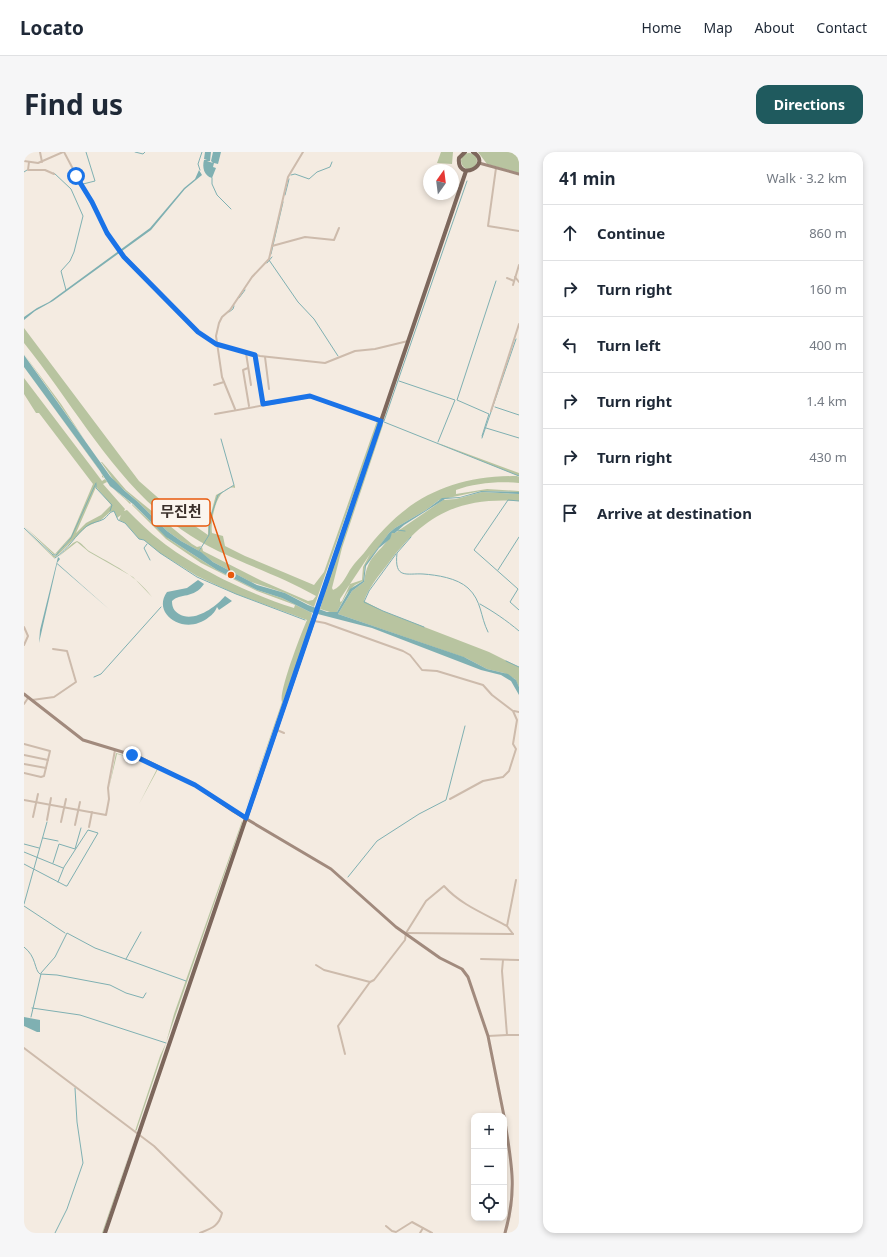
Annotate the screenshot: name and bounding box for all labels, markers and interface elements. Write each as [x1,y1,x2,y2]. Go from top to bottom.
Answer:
text: Locato [20,15,84,41]
text: Home [642,18,681,37]
text: Map [703,18,733,37]
text: About [755,18,794,37]
text: Contact [816,18,867,37]
text: Find us [24,85,123,123]
button: Directions [756,85,863,124]
north arrow [423,164,459,200]
route start [67,167,85,185]
text: 41 min [559,167,616,190]
text: Walk · 3.2 km [767,169,847,187]
icon: ahead [559,222,581,244]
text: Continue [597,223,665,243]
text: 860 m [809,224,847,242]
icon: right [559,278,581,300]
text: Turn right [597,279,672,299]
text: 160 m [809,280,847,298]
icon: left [559,334,581,356]
text: Turn left [597,335,661,355]
text: 400 m [809,336,847,354]
icon: right [559,390,581,412]
text: Turn right [597,391,672,411]
text: 1.4 km [806,392,847,410]
icon: right [559,446,581,468]
text: Turn right [597,447,672,467]
text: 430 m [809,448,847,466]
callout: 무진천 [152,499,210,526]
text: 무진천 [160,501,202,521]
icon: arrive [559,502,581,524]
text: Arrive at destination [597,503,752,523]
route end [123,746,141,764]
map controls [471,1113,507,1221]
button: + [471,1113,507,1149]
button: − [471,1149,507,1185]
button: locate [471,1185,507,1221]

